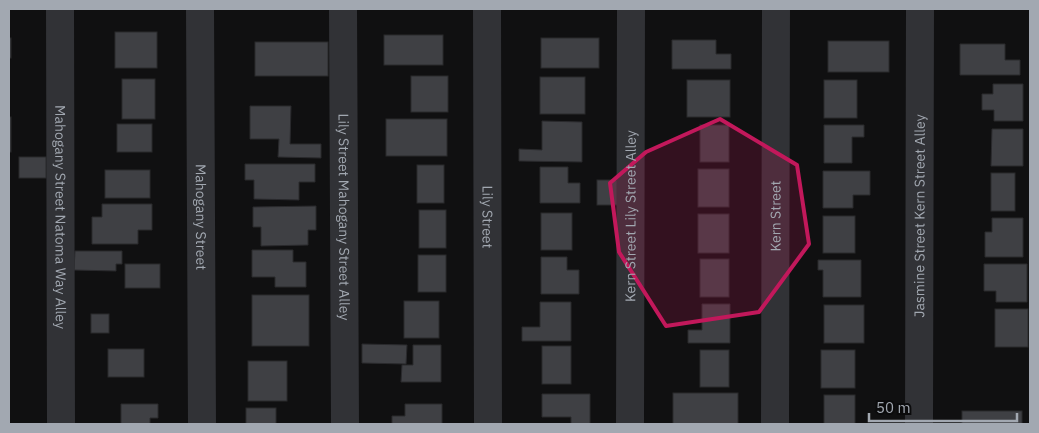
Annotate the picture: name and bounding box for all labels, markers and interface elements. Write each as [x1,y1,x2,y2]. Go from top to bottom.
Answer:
street label: Mahogany Street Natoma Way Alley [51,105,70,329]
street label: Lily Street Mahogany Street Alley [335,114,354,320]
street label: Jasmine Street Kern Street Alley [910,114,929,318]
street label: Kern Street Lily Street Alley [621,130,640,302]
street label: Mahogany Street [192,164,210,270]
street label: Kern Street [766,180,785,252]
street label: Lily Street [478,186,497,249]
scale bar [869,390,1016,422]
text: 50 m [876,398,911,417]

